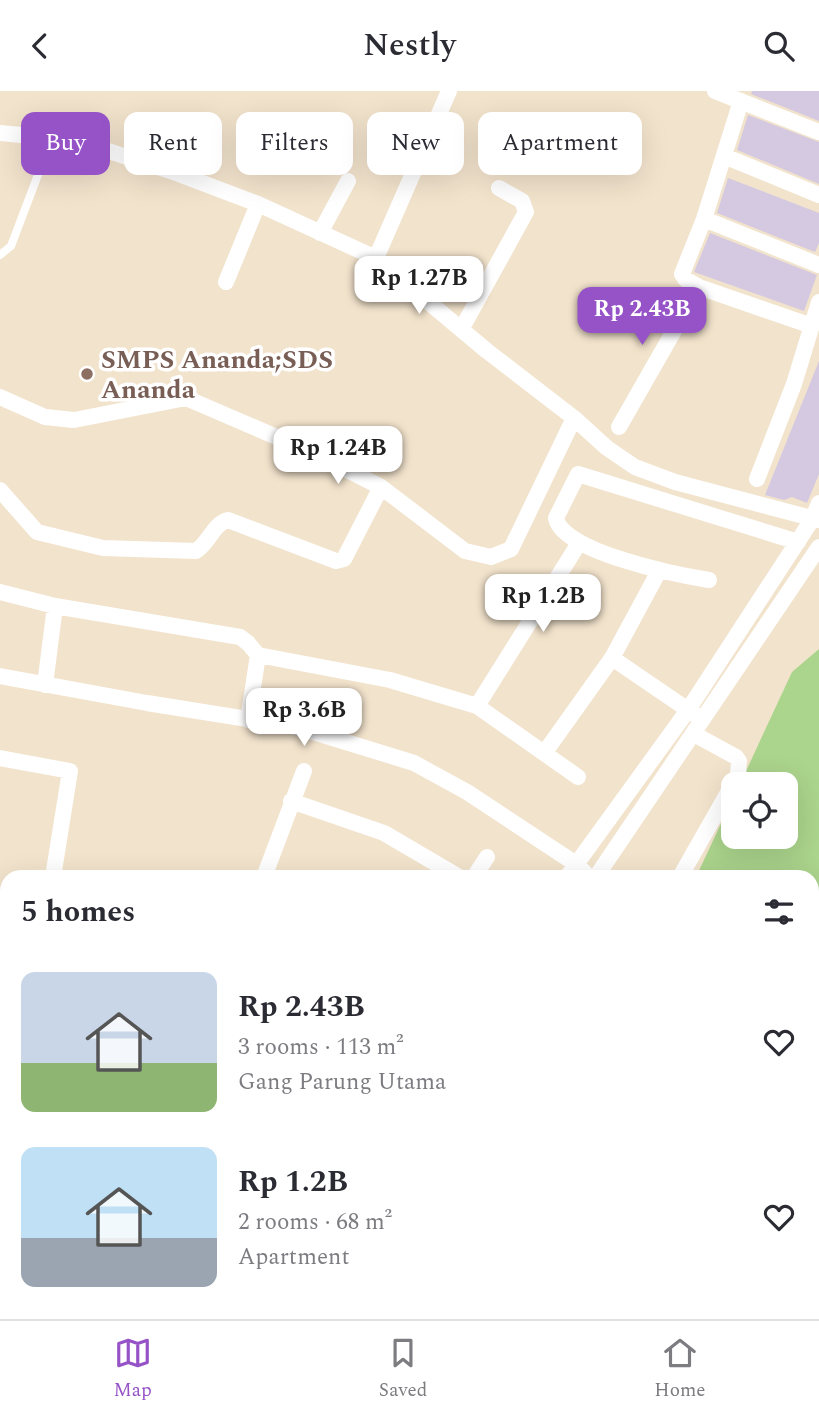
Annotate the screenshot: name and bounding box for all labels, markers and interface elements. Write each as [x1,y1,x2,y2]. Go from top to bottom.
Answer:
text: Nestly [363,21,456,70]
icon: back [21,27,59,65]
icon: search [760,27,798,65]
chip: Buy [21,112,110,175]
chip: Rent [124,112,222,175]
chip: Filters [236,112,353,175]
chip: New [367,112,464,175]
chip: Apartment [478,112,642,175]
pin: Rp 1.27B [347,257,491,316]
text: Rp 1.27B [370,261,468,296]
pin: Rp 2.43B [570,287,714,347]
text: Rp 2.43B [593,292,691,327]
place label: SMPS Ananda;SDS Ananda [101,340,333,410]
marker: SMPS Ananda;SDS Ananda [79,366,95,382]
pin: Rp 1.24B [266,427,410,486]
text: Rp 1.24B [289,431,387,466]
pin: Rp 1.2B [478,575,608,634]
text: Rp 1.2B [501,579,585,614]
pin: Rp 3.6B [239,689,369,748]
text: Rp 3.6B [262,693,346,728]
map controls [721,772,798,849]
button: locate [721,772,798,849]
text: 5 homes [21,889,135,935]
icon: filters [760,893,798,931]
text: Rp 2.43B [238,984,365,1030]
icon: home [77,1000,161,1084]
icon: heart [760,1023,798,1061]
text: 3 rooms · 113 m² [238,1030,404,1065]
text: Gang Parung Utama [238,1065,446,1100]
text: Rp 1.2B [238,1159,348,1205]
icon: home [77,1175,161,1259]
icon: heart [760,1198,798,1236]
text: 2 rooms · 68 m² [238,1205,392,1240]
text: Apartment [238,1240,350,1275]
tab: Map [113,1334,152,1405]
tab: Saved [379,1334,427,1405]
tab: Home [654,1334,706,1405]

